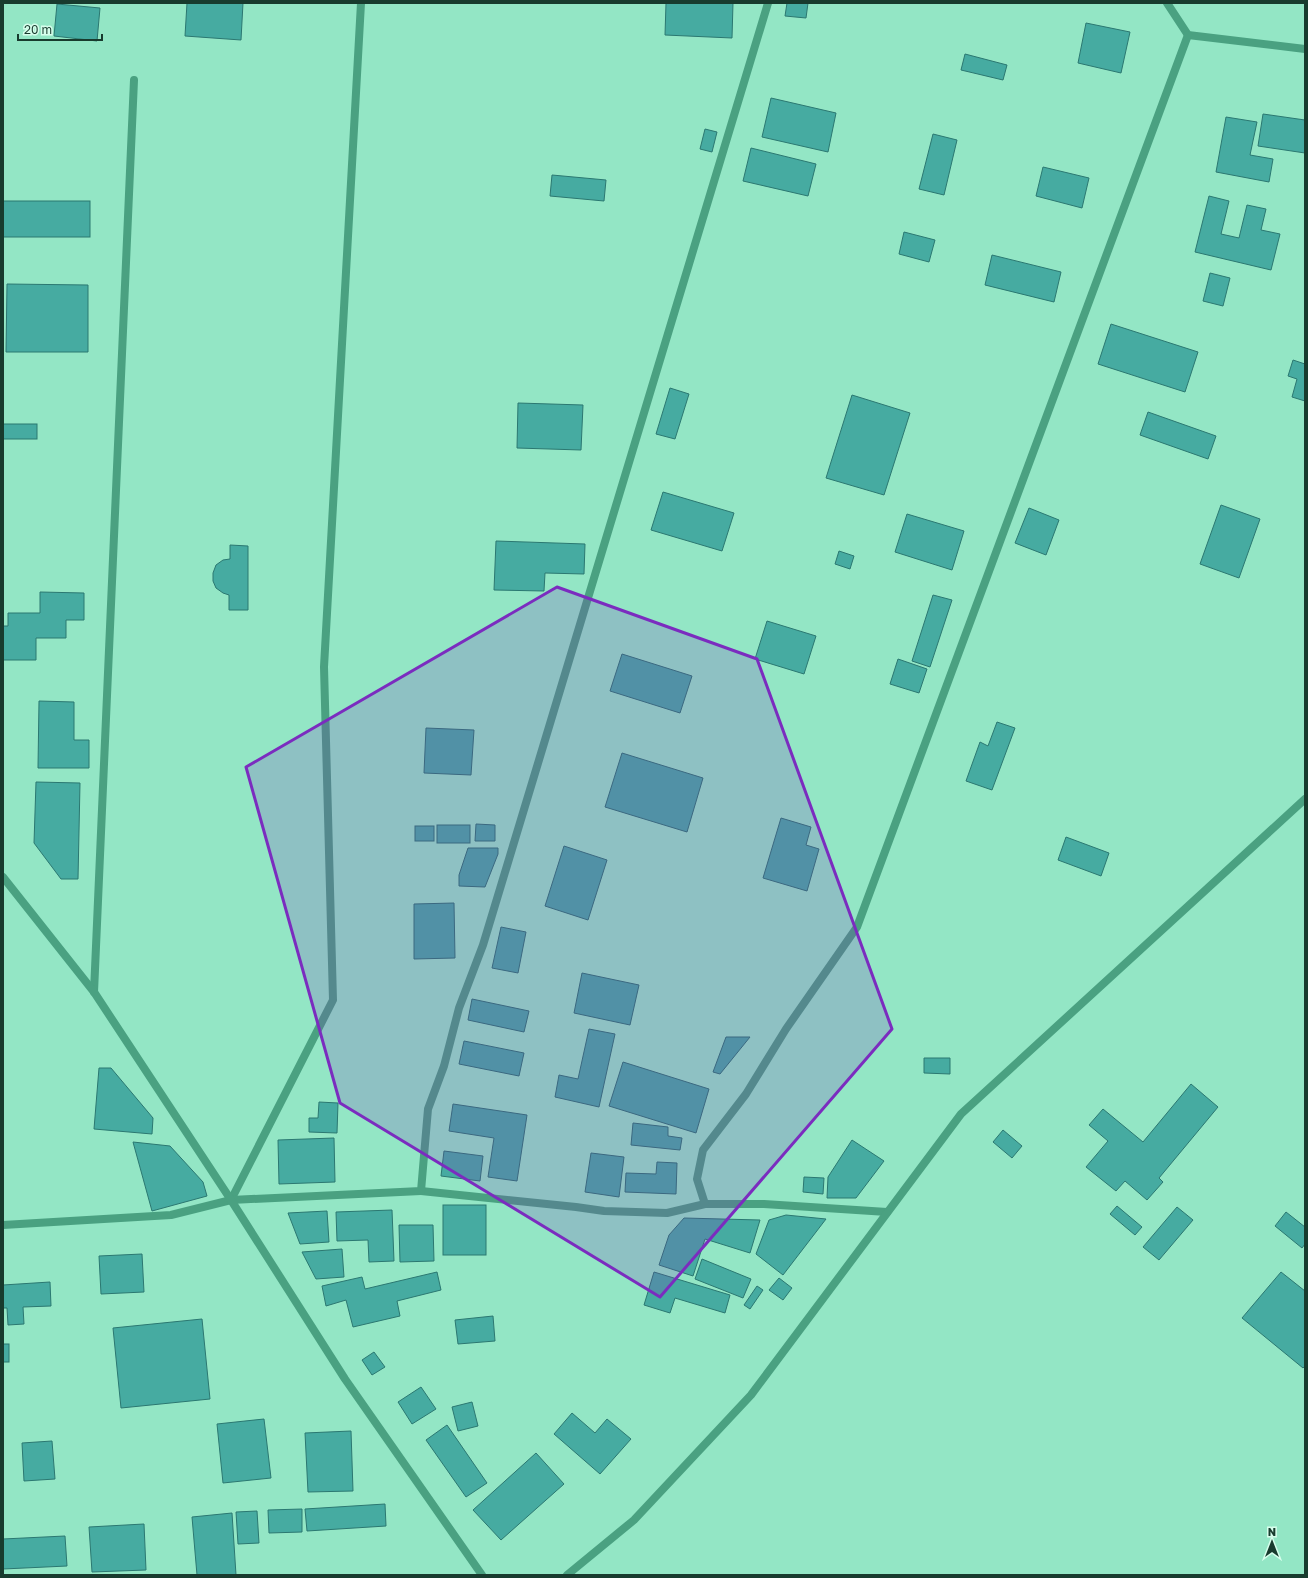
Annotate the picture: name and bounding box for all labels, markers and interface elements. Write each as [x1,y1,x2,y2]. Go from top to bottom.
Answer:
scale bar [18,16,102,42]
text: 20 m [24,22,52,37]
north arrow [1252,1522,1292,1562]
text: N [1268,1525,1276,1538]

